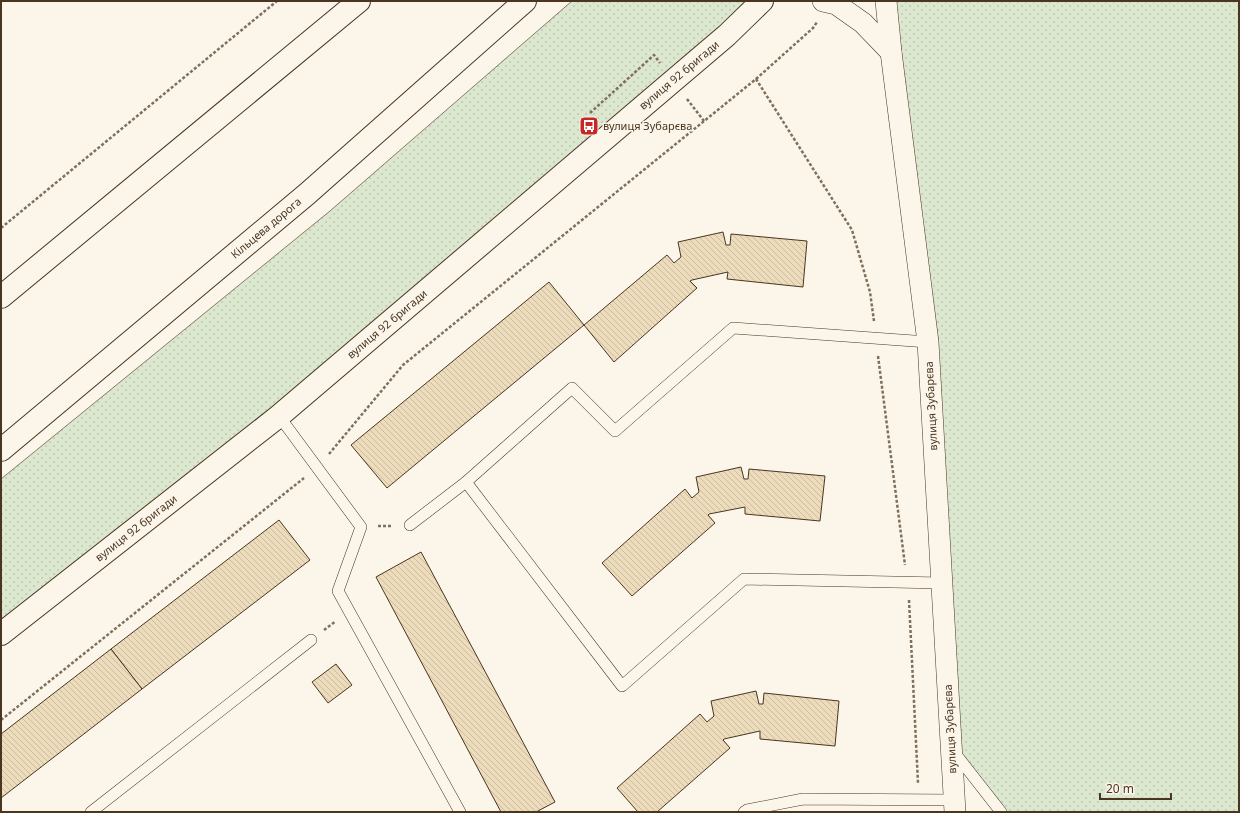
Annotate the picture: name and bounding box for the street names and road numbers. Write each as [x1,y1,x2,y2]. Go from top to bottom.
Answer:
street label: вулиця 92 бригади [635,37,722,113]
street label: Кільцева дорога [227,194,304,261]
street label: вулиця 92 бригади [343,286,430,362]
street label: вулиця Зубарєва [921,361,940,451]
street label: вулиця 92 бригади [92,491,180,564]
street label: вулиця Зубарєва [940,684,959,774]

